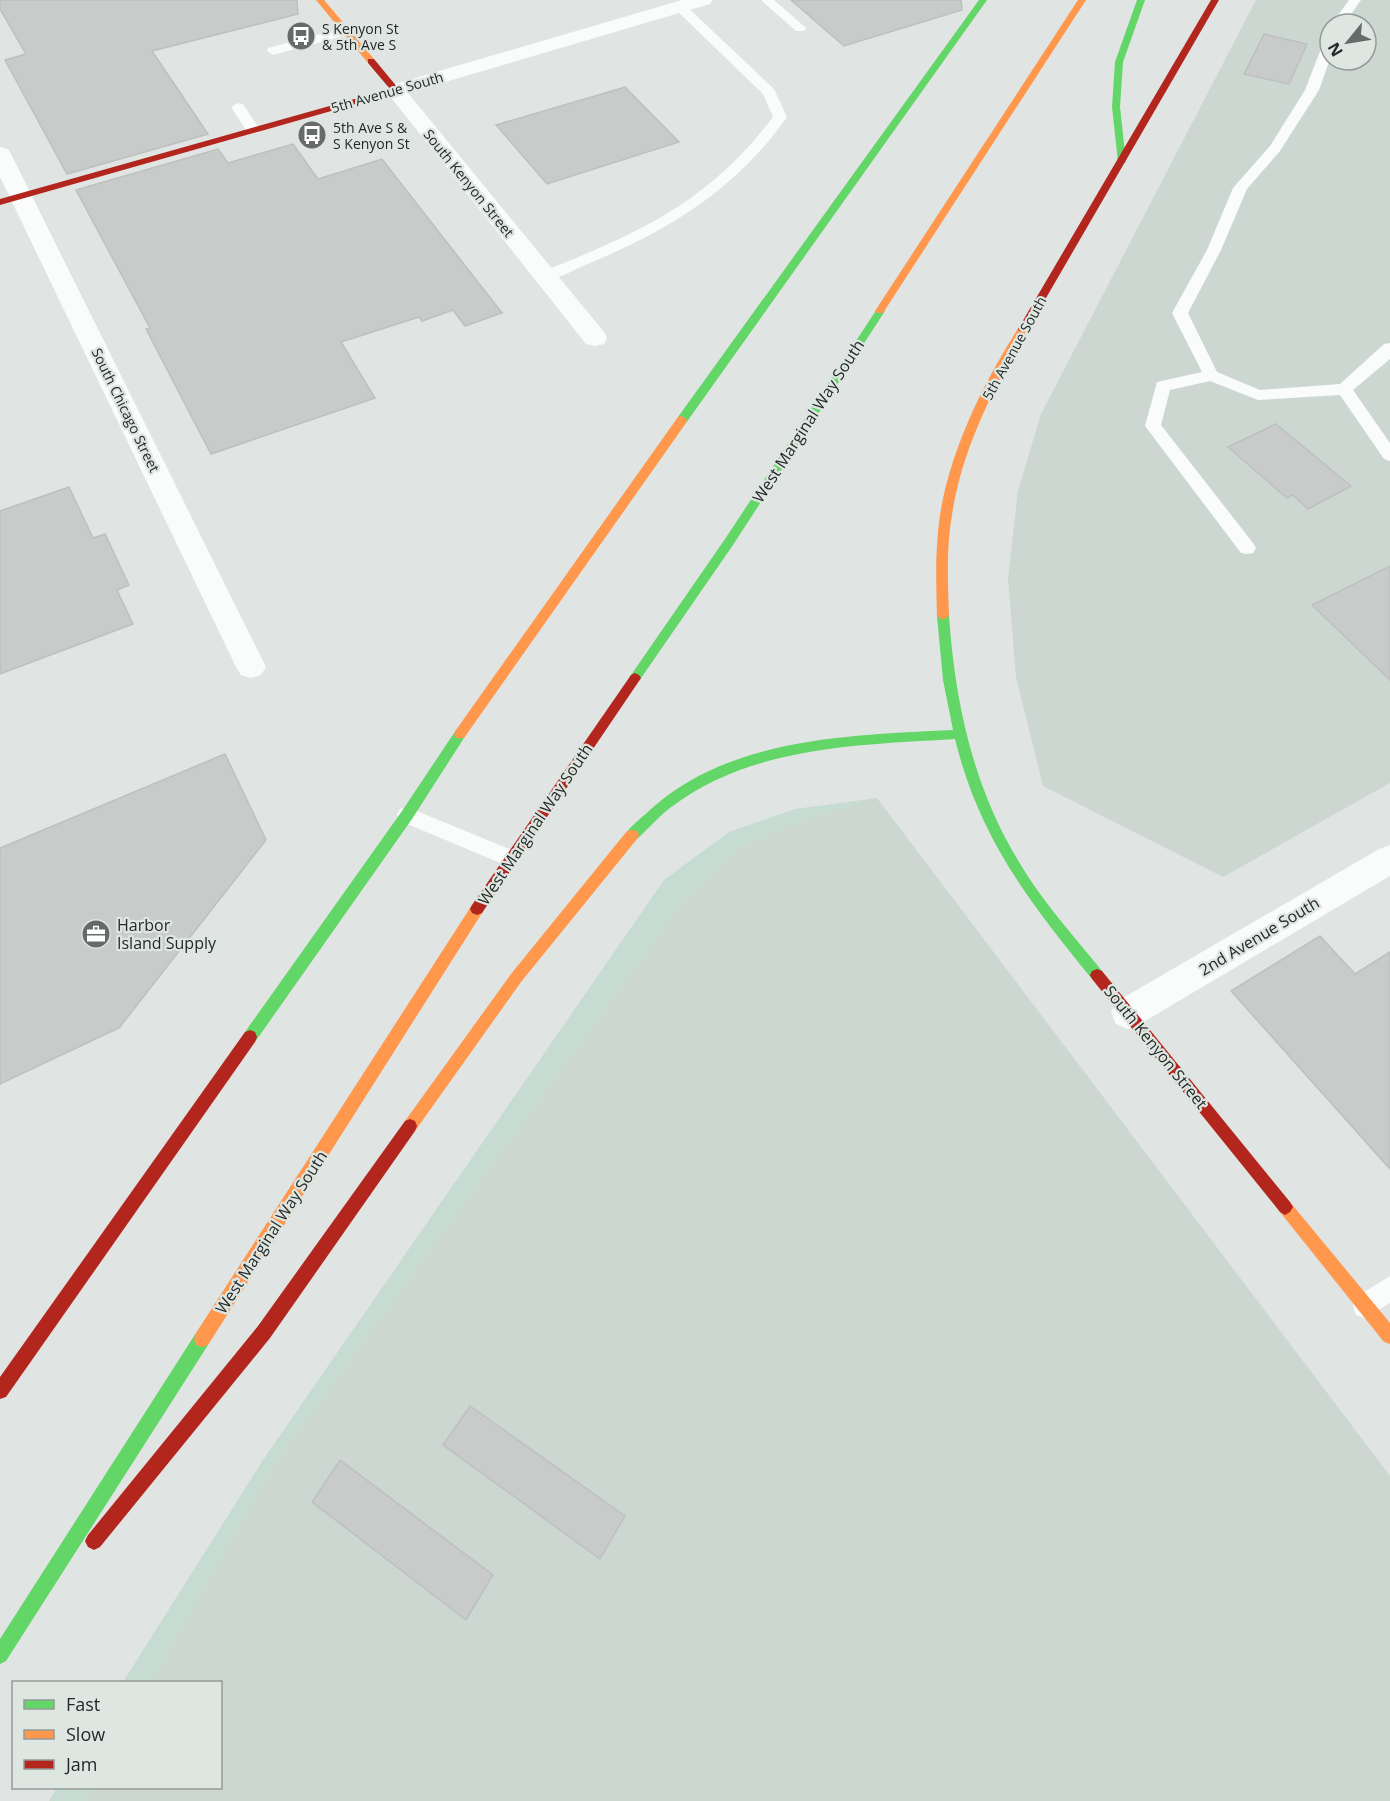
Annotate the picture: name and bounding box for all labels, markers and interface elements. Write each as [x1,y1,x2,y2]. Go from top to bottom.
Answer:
north arrow [1318,12,1378,72]
place label: S Kenyon St & 5th Ave S [322,19,399,54]
bus stop icon: S Kenyon St & 5th Ave S [285,20,317,52]
text: N [1322,38,1348,61]
street label: 5th Avenue South [329,67,445,117]
place label: 5th Ave S & S Kenyon St [333,118,410,153]
bus stop icon: 5th Ave S & S Kenyon St [296,119,328,151]
street label: South Kenyon Street [420,125,518,241]
street label: 5th Avenue South [978,293,1050,403]
street label: West Marginal Way South [747,335,869,507]
street label: South Chicago Street [88,345,164,475]
street label: West Marginal Way South [473,739,597,909]
street label: 2nd Avenue South [1195,891,1323,981]
place label: Harbor Island Supply [117,914,217,954]
office icon: Harbor Island Supply [80,918,112,950]
street label: South Kenyon Street [1099,981,1213,1114]
street label: West Marginal Way South [210,1146,332,1318]
legend [12,1681,222,1789]
text: Fast [66,1692,100,1716]
text: Slow [66,1722,105,1746]
text: Jam [64,1752,98,1776]

